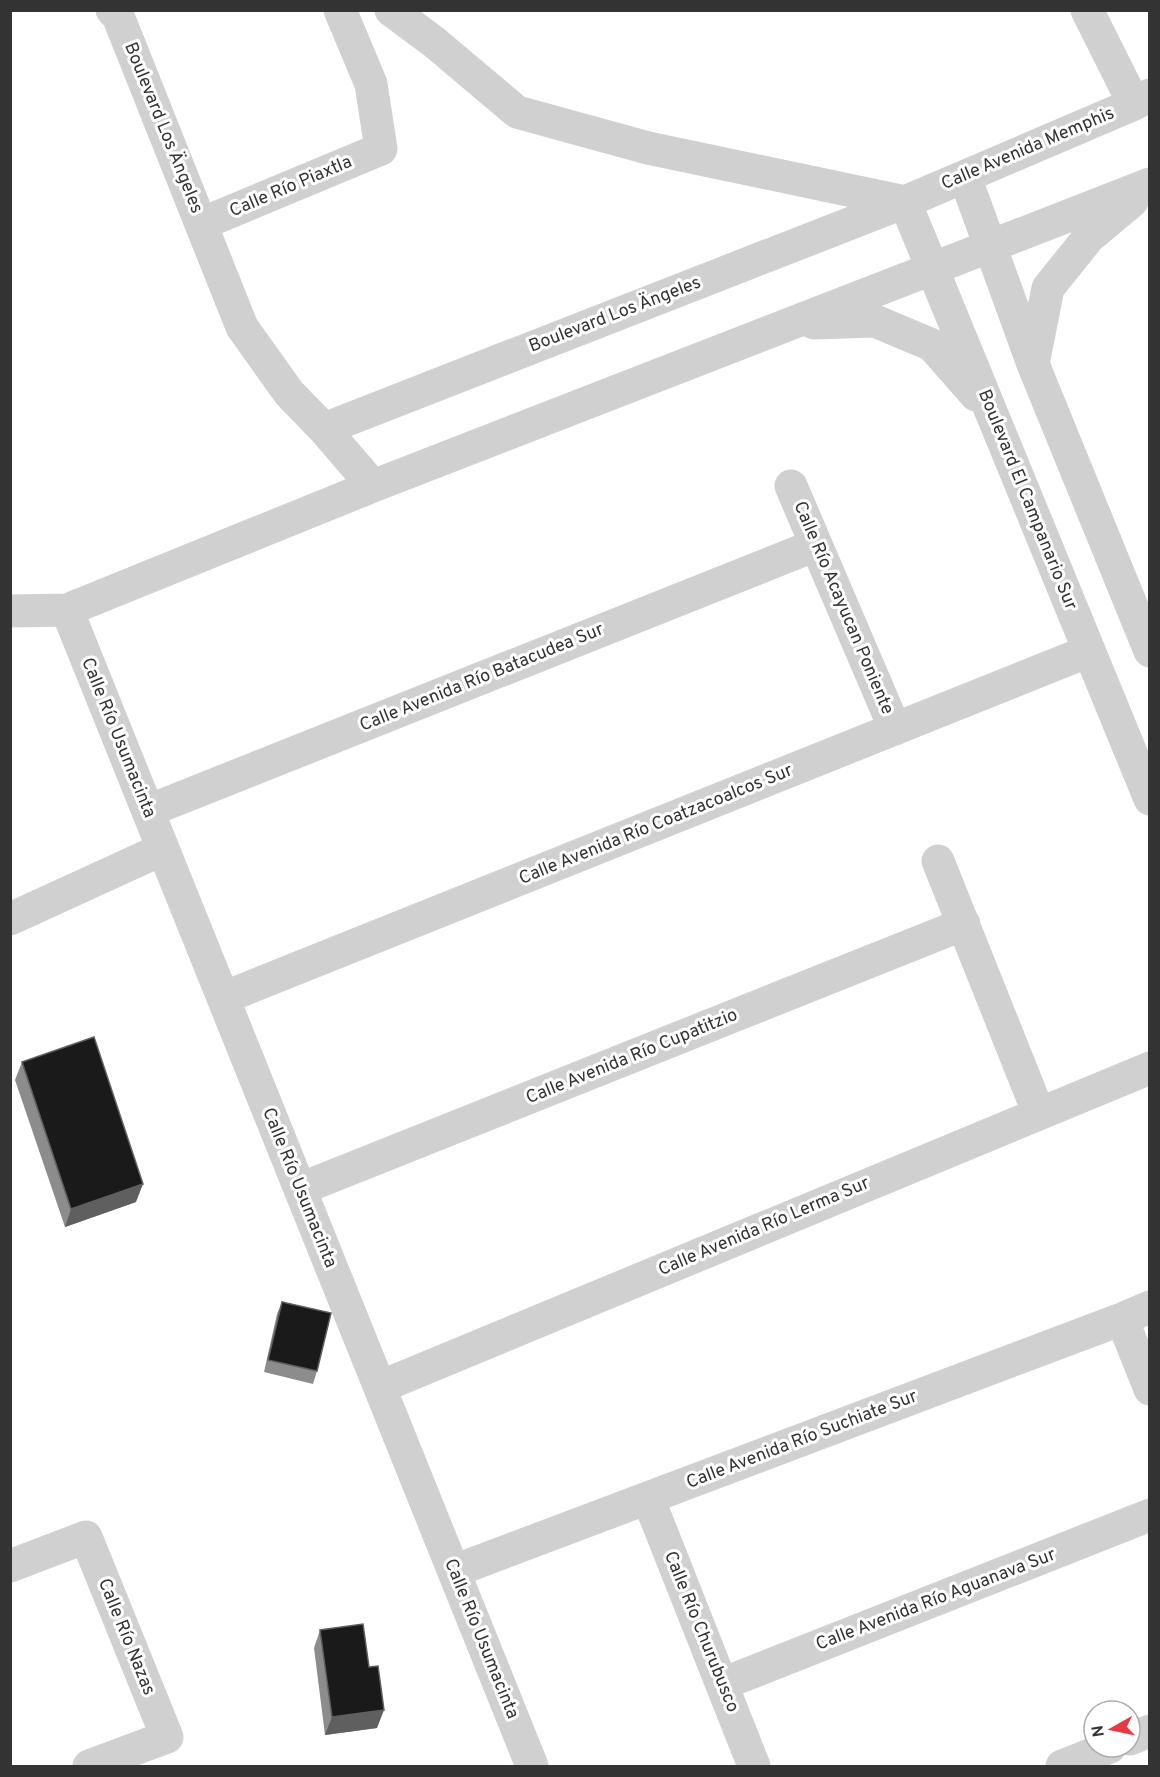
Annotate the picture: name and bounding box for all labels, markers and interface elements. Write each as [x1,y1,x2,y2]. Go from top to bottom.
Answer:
street label: Boulevard Los Ängeles [118,38,210,217]
street label: Calle Avenida Memphis [938,102,1118,196]
street label: Calle Río Piaxtla [226,151,356,223]
street label: Boulevard Los Ängeles [525,270,704,358]
street label: Boulevard El Campanario Sur [972,386,1082,614]
street label: Calle Río Acayucan Poniente [788,498,898,718]
street label: Calle Avenida Río Batacudea Sur [357,618,607,738]
street label: Calle Río Usumacinta [75,655,161,821]
street label: Calle Avenida Río Coatzacoalcos Sur [516,759,796,891]
street label: Calle Avenida Río Cupatitzio [523,1004,741,1110]
street label: Calle Río Usumacinta [256,1105,342,1271]
street label: Calle Avenida Río Lerma Sur [655,1172,873,1282]
street label: Calle Avenida Río Suchiate Sur [683,1385,921,1495]
street label: Calle Avenida Río Aguanava Sur [813,1544,1059,1656]
street label: Calle Río Churubusco [658,1548,744,1716]
street label: Calle Río Usumacinta [438,1556,524,1722]
street label: Calle Río Nazas [92,1575,160,1699]
north arrow [1082,1699,1142,1759]
text: N [1088,1724,1110,1738]

